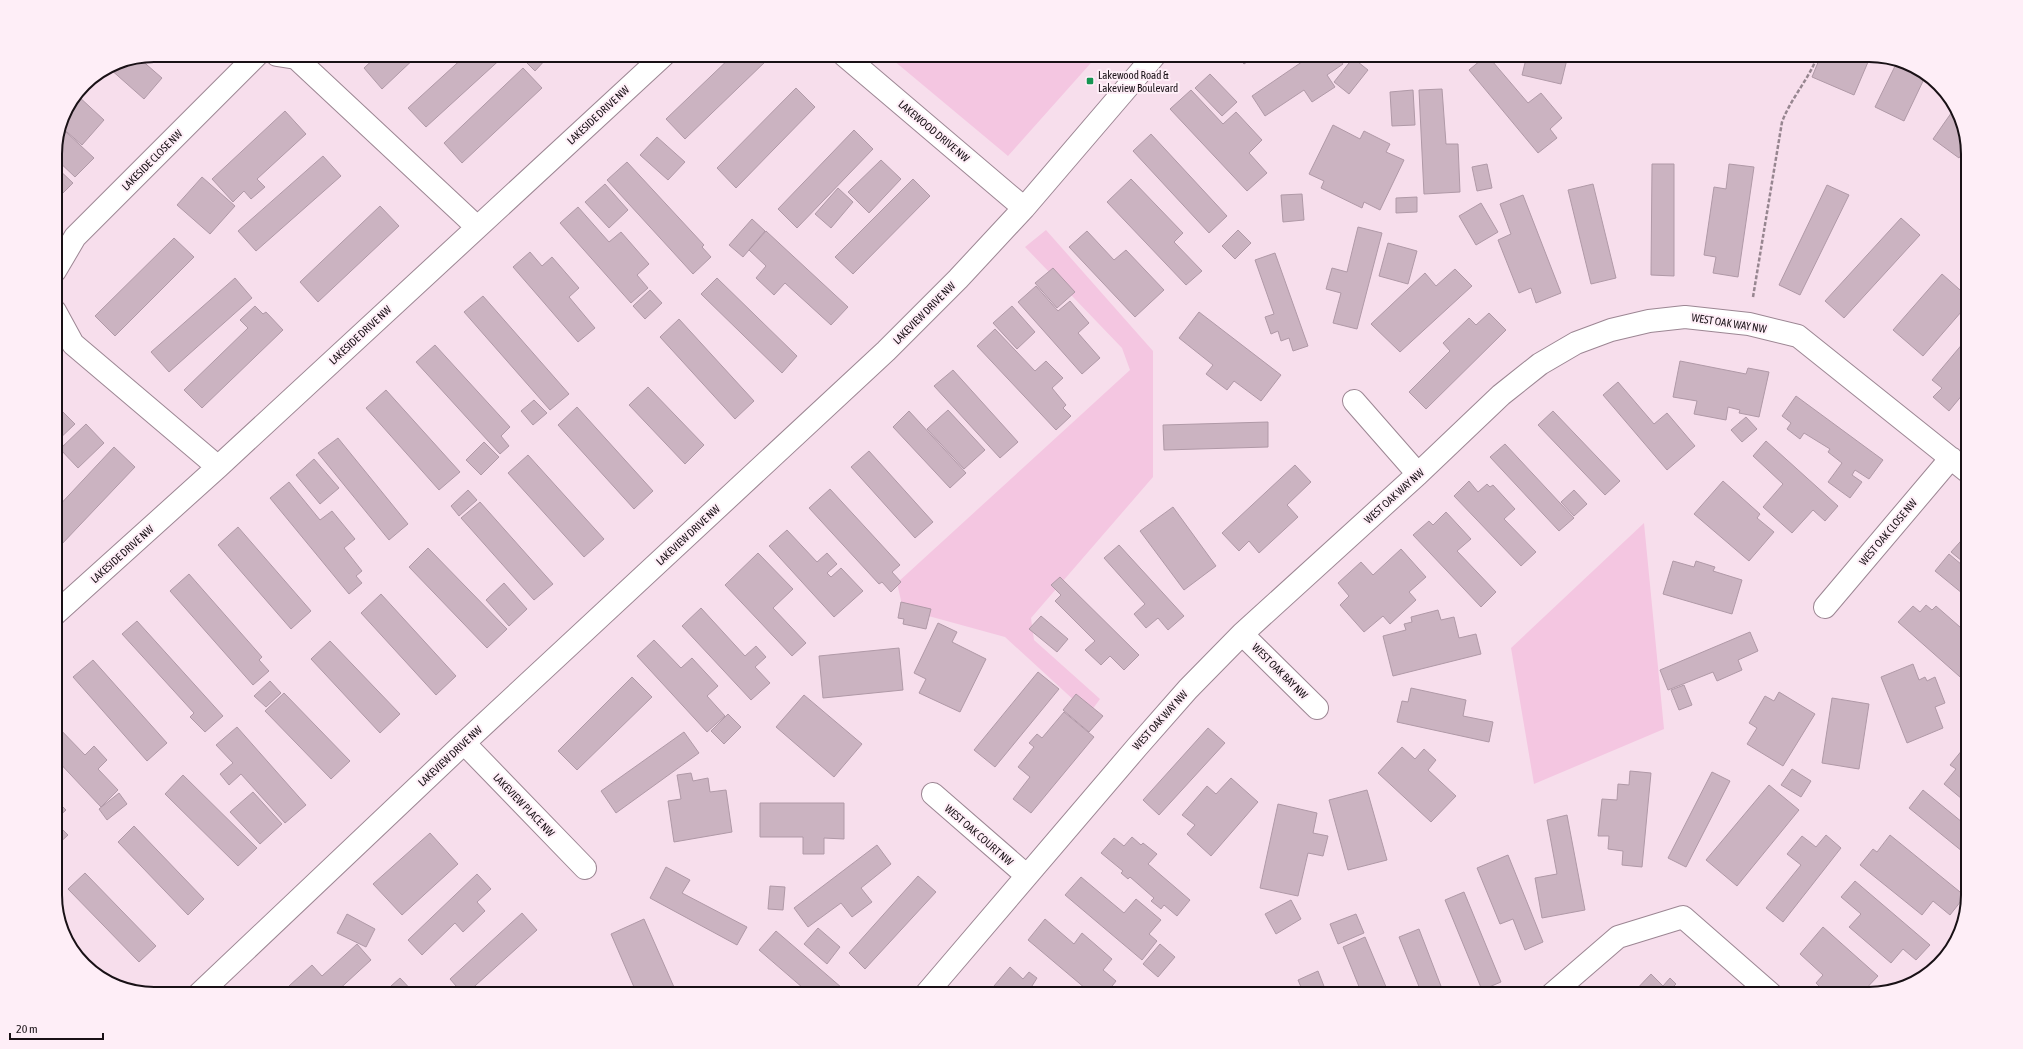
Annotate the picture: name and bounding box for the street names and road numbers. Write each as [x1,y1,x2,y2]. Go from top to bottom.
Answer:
street label: LAKESIDE DRIVE NW [565,83,631,147]
street label: LAKEWOOD DRIVE NW [896,98,972,164]
street label: LAKESIDE CLOSE NW [119,127,185,193]
street label: LAKEVIEW DRIVE NW [891,280,957,346]
street label: LAKESIDE DRIVE NW [327,303,393,367]
street label: WEST OAK WAY NW [1691,311,1767,335]
street label: WEST OAK WAY NW [1362,466,1426,526]
street label: WEST OAK CLOSE NW [1857,496,1919,568]
street label: LAKEVIEW DRIVE NW [654,502,722,568]
street label: LAKESIDE DRIVE NW [88,523,156,585]
street label: WEST OAK BAY NW [1250,641,1310,701]
street label: WEST OAK WAY NW [1130,688,1190,752]
street label: LAKEVIEW DRIVE NW [416,723,484,789]
street label: LAKEVIEW PLACE NW [491,771,557,839]
street label: WEST OAK COURT NW [943,802,1016,868]

